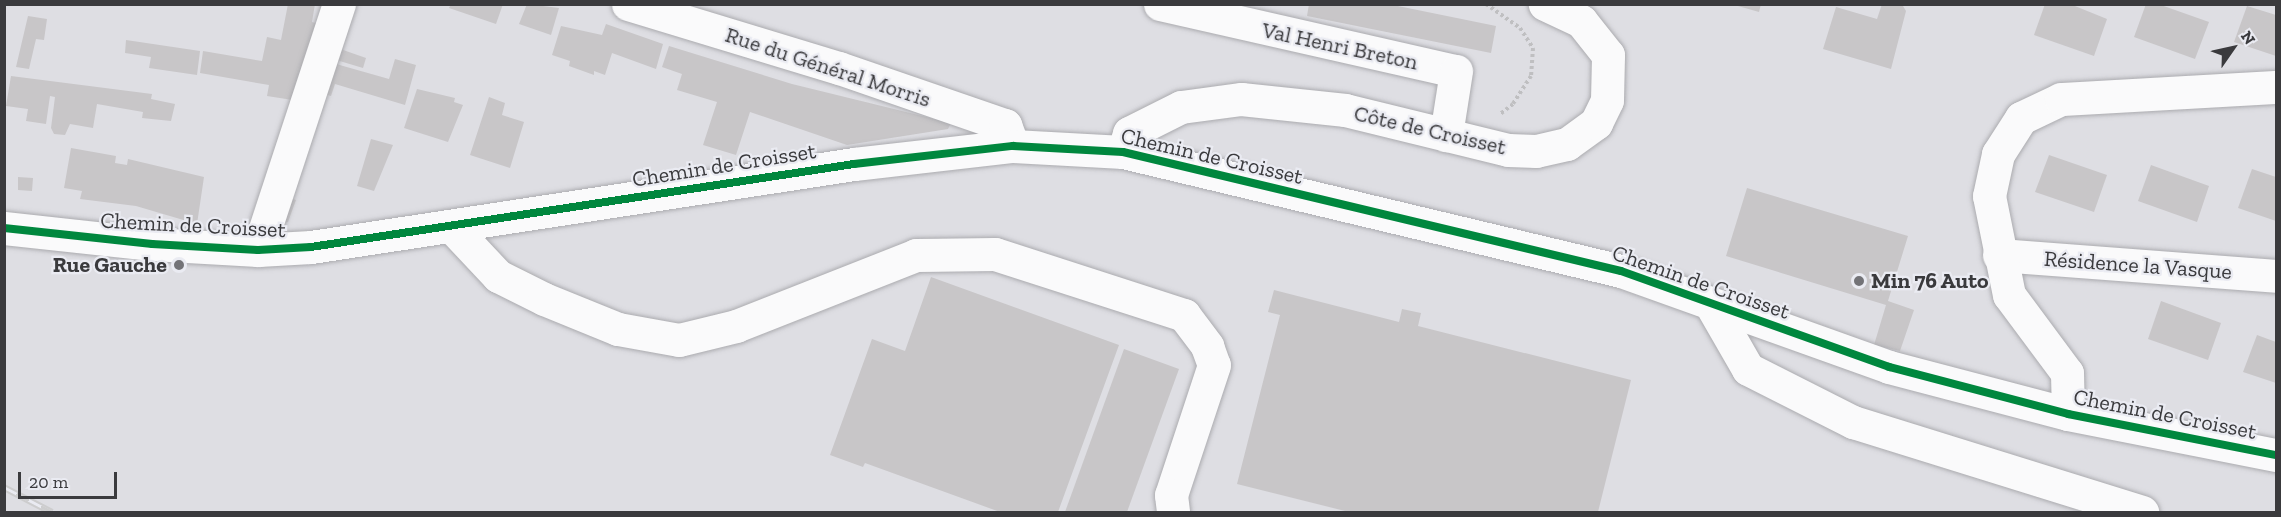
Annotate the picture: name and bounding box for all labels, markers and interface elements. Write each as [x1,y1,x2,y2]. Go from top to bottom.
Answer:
street label: Val Henri Breton [1260,17,1420,75]
north arrow [2203,18,2263,78]
street label: Rue du Général Morris [722,21,934,113]
text: N [2237,27,2260,48]
street label: Côte de Croisset [1351,100,1509,160]
street label: Chemin de Croisset [1119,122,1305,190]
street label: Chemin de Croisset [630,137,818,193]
street label: Chemin de Croisset [100,207,286,243]
street label: Chemin de Croisset [1609,239,1793,325]
street label: Résidence la Vasque [2043,245,2233,285]
place label: Rue Gauche [53,252,167,278]
marker: Rue Gauche [172,258,186,272]
place label: Min 76 Auto [1871,268,1989,294]
marker: Min 76 Auto [1852,274,1866,288]
street label: Chemin de Croisset [2071,383,2259,445]
scale bar [21,460,120,498]
text: 20 m [29,471,68,493]

